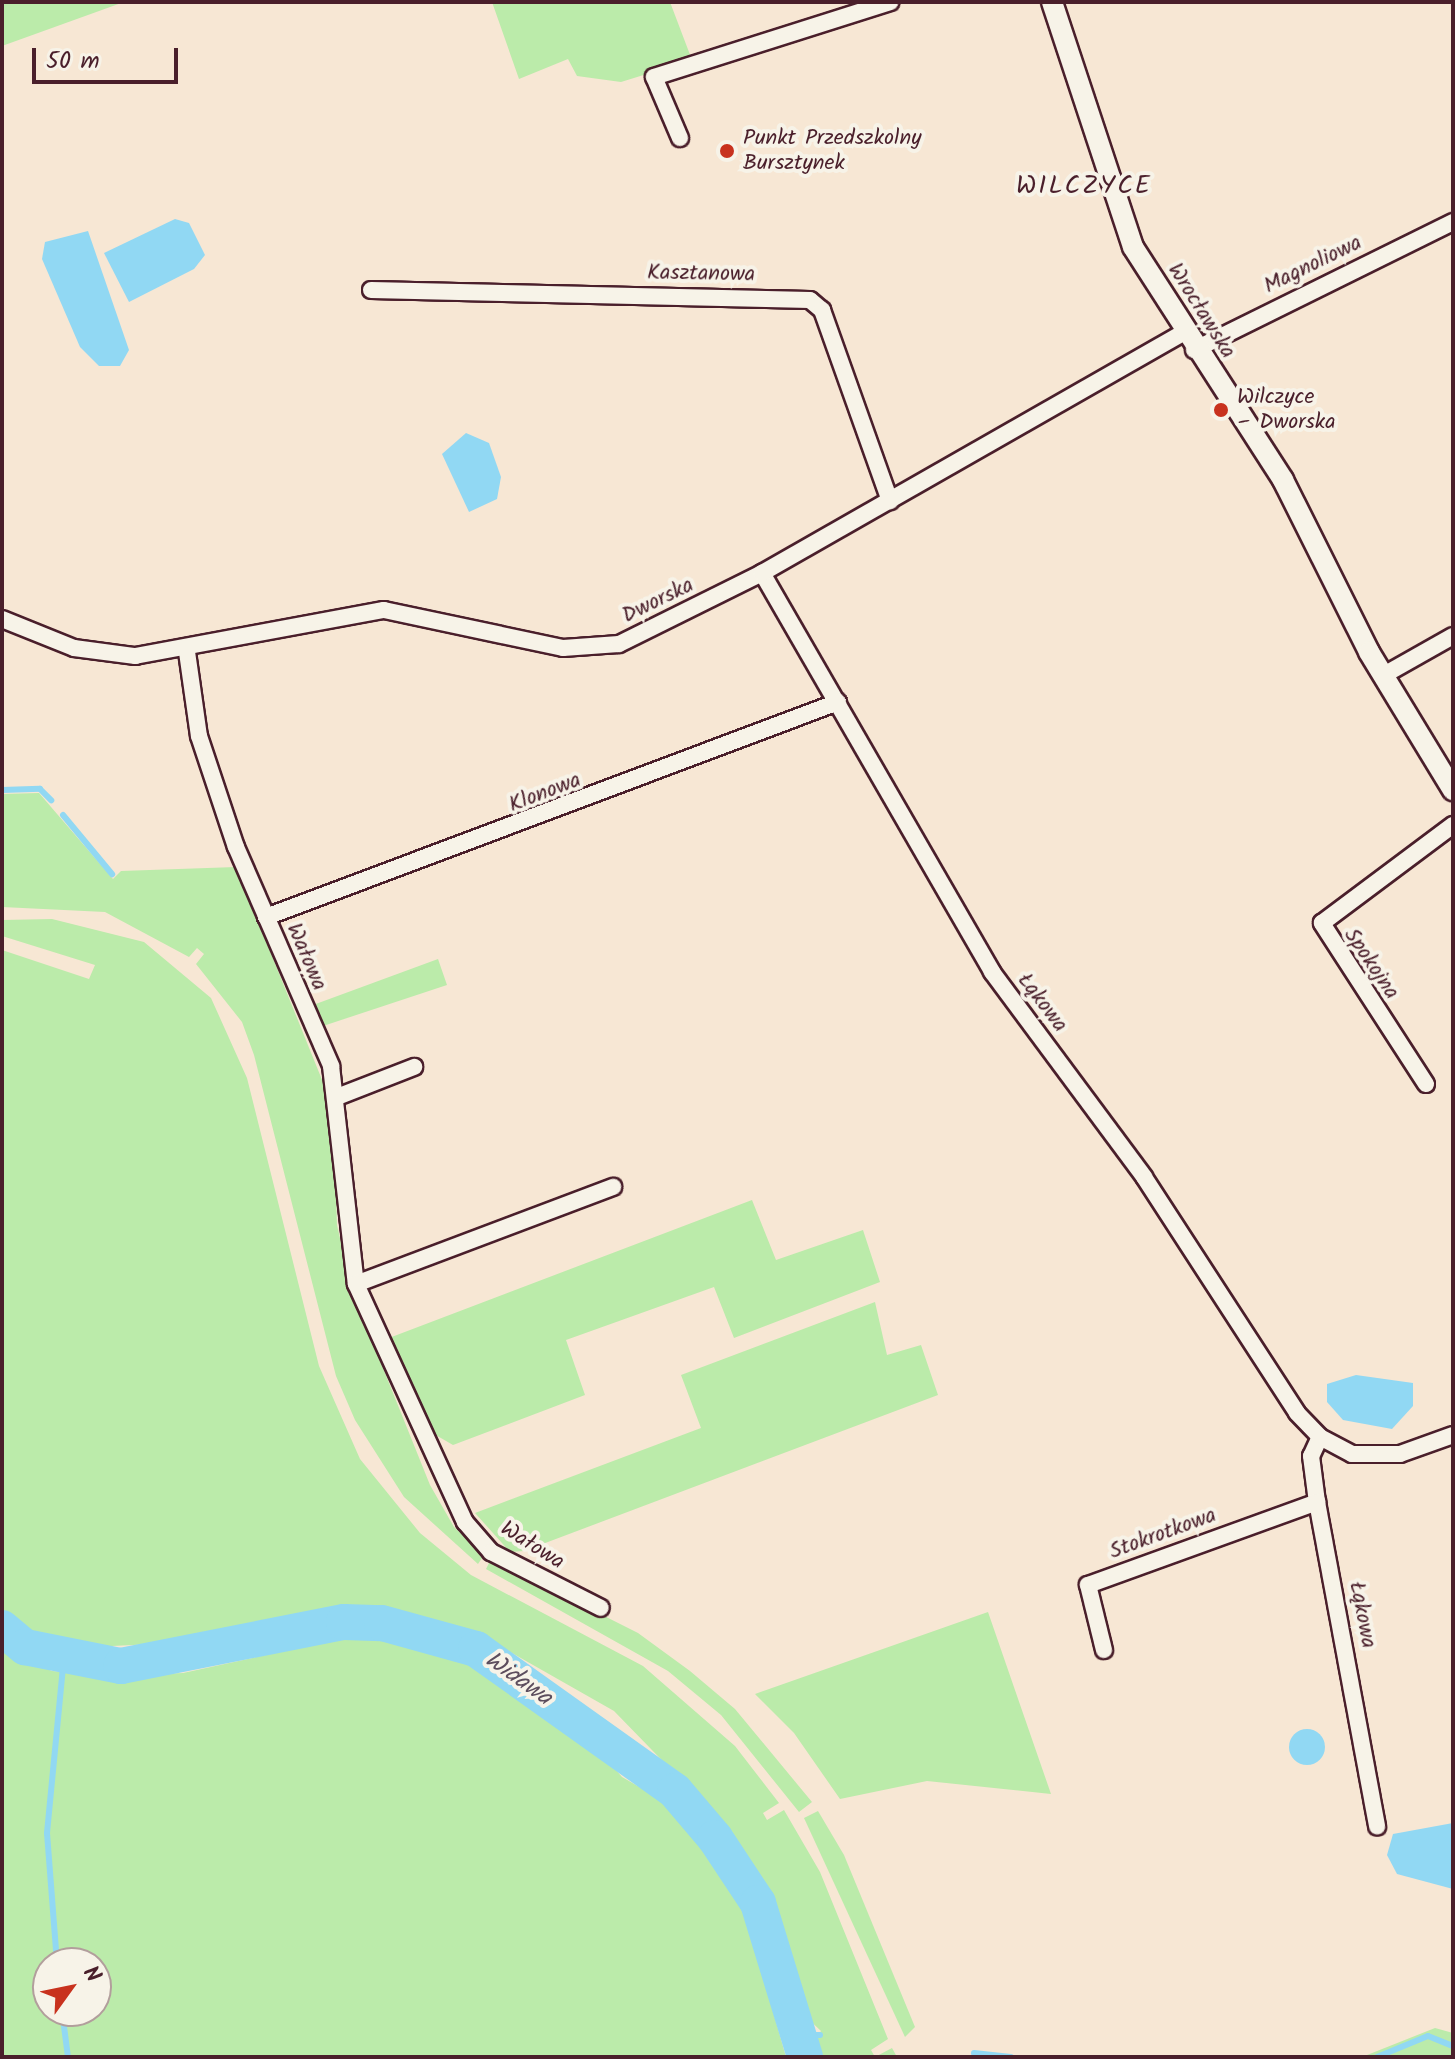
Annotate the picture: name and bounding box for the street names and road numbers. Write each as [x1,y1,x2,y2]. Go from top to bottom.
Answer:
street label: Magnoliowa [1260,230,1366,300]
street label: Wrocławska [1161,258,1241,364]
street label: Kasztanowa [647,260,755,288]
street label: Dworska [618,572,698,630]
street label: Klonowa [505,767,585,819]
street label: Wałowa [280,919,332,995]
street label: Spokojna [1338,923,1404,1005]
street label: Łąkowa [1011,968,1073,1038]
street label: Stokrotkowa [1106,1503,1220,1565]
street label: Wałowa [495,1516,569,1576]
street label: Łąkowa [1343,1580,1381,1650]

